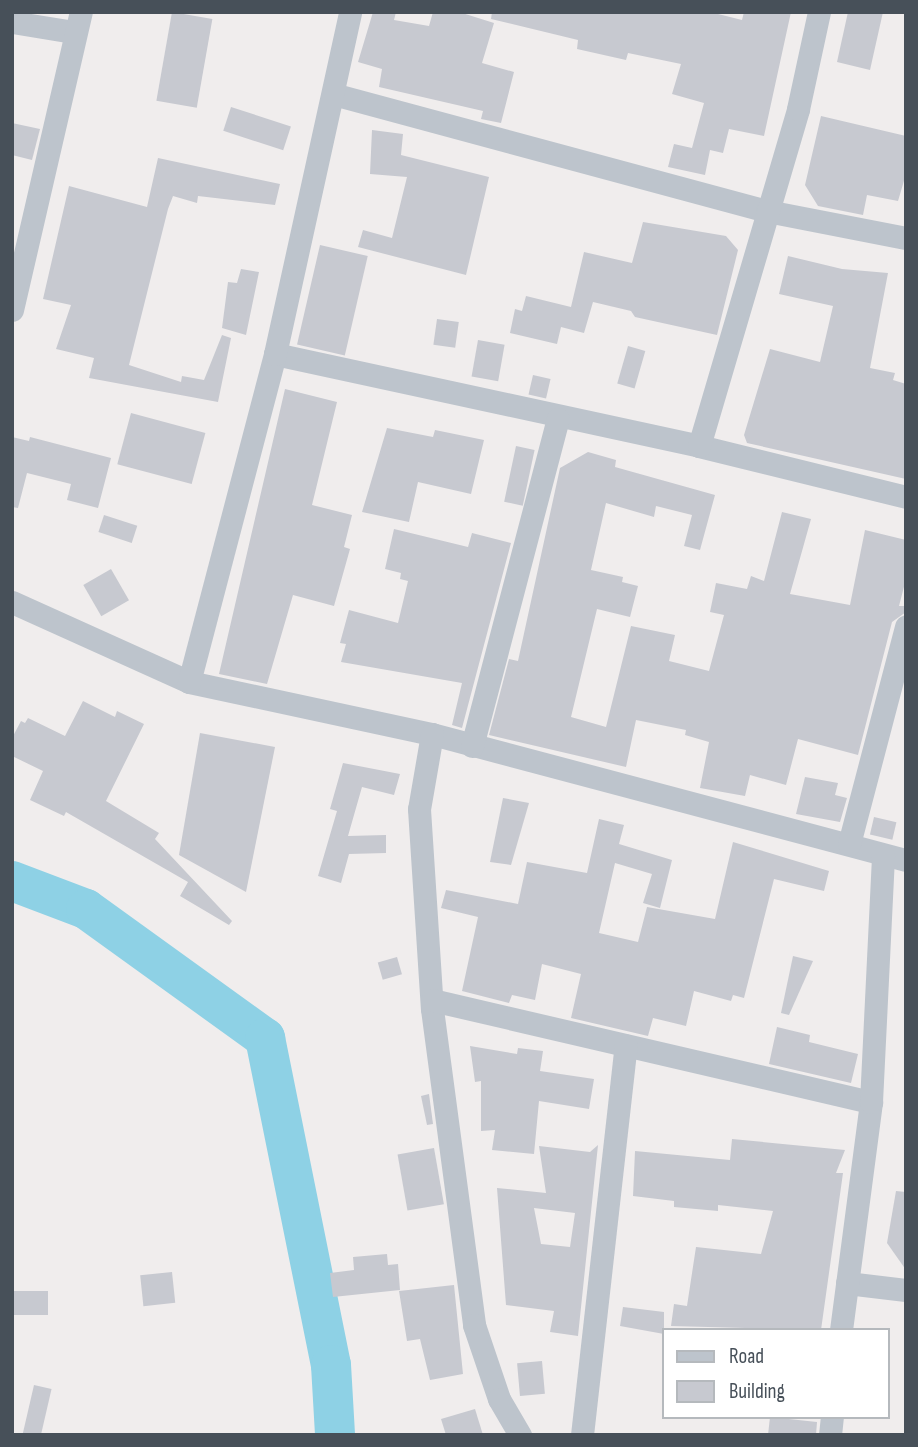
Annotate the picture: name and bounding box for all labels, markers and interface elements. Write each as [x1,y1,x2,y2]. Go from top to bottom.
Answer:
legend [662,1328,890,1419]
text: Road [729,1344,764,1369]
text: Building [729,1379,785,1404]

